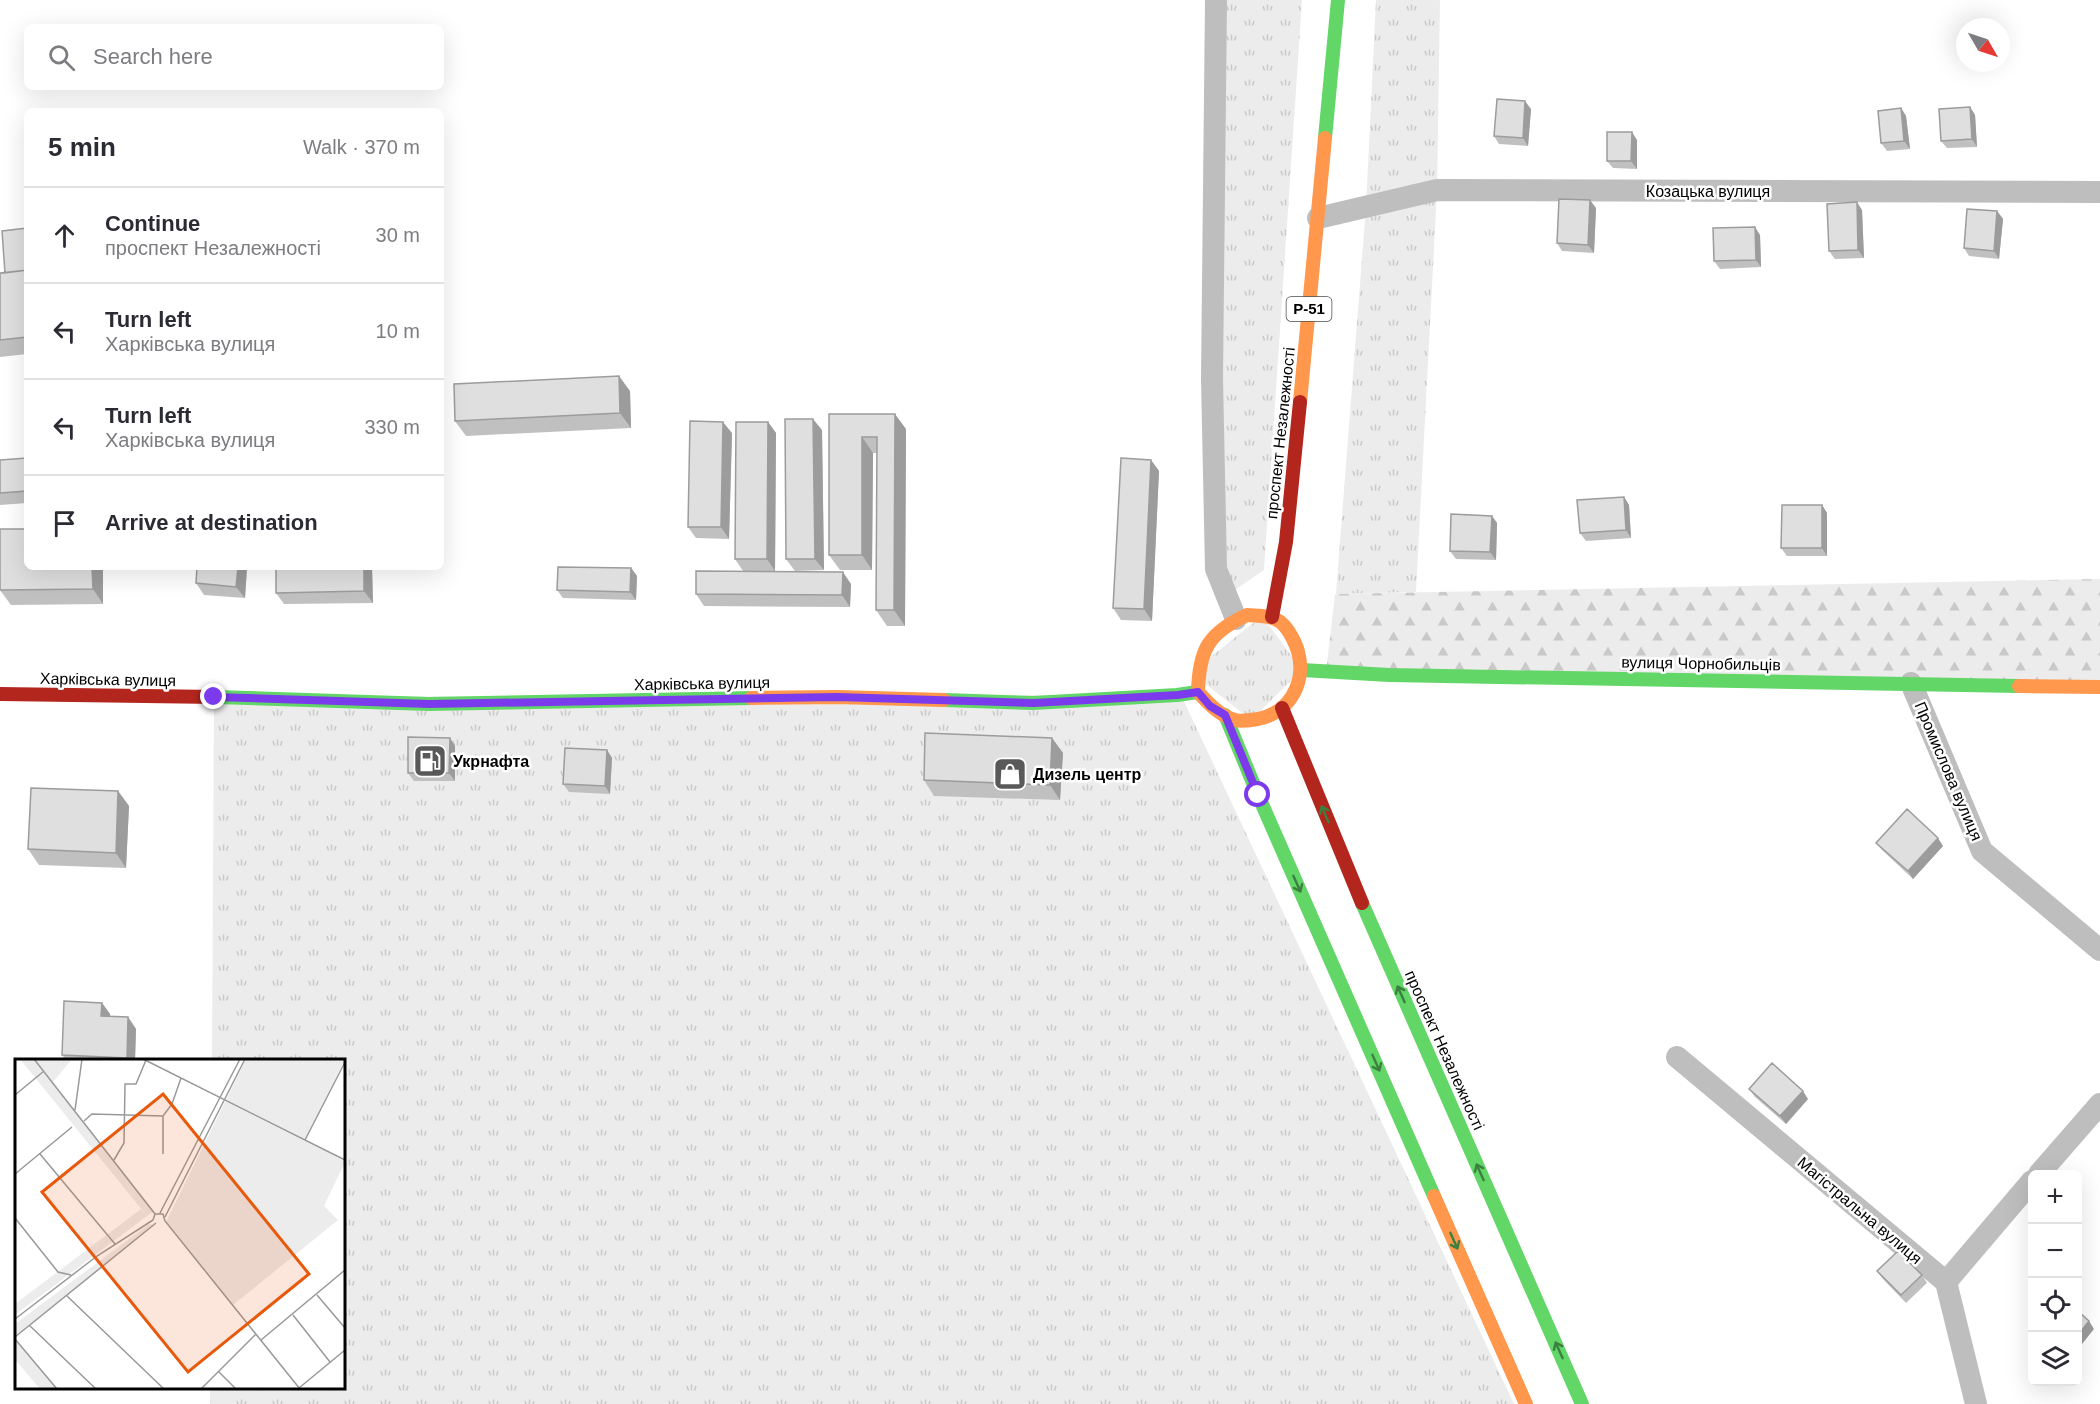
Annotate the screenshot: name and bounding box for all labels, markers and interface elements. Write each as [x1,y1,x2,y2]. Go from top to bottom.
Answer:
north arrow [1956,18,2010,72]
search box [24,24,444,90]
icon: search [45,41,78,74]
text: Search here [93,44,213,69]
text: 5 min [48,132,116,162]
text: Walk · 370 m [303,136,420,158]
street label: Козацька вулиця [1646,183,1770,200]
text: Continue [105,211,200,236]
icon: ahead [48,219,81,252]
text: 30 m [376,224,420,246]
text: проспект Незалежності [105,237,321,259]
road number: Р-51 [1286,297,1332,321]
text: Turn left [105,307,191,332]
icon: left [48,315,81,348]
text: 10 m [376,320,420,342]
text: Харківська вулиця [105,333,275,355]
street label: проспект Незалежності [1263,346,1298,520]
text: Turn left [105,403,191,428]
icon: left [48,411,81,444]
text: 330 m [364,416,420,438]
text: Харківська вулиця [105,429,275,451]
icon: arrive [48,507,81,540]
text: Arrive at destination [105,510,318,535]
street label: вулиця Чорнобильців [1621,654,1781,673]
street label: Харківська вулиця [40,670,176,689]
street label: Харківська вулиця [634,674,770,693]
route end [200,683,226,709]
street label: Промислова вулиця [1912,699,1986,843]
fuel station icon: Укрнафта [412,743,448,779]
place label: Укрнафта [453,753,529,770]
shop icon: Дизель центр [992,756,1028,792]
place label: Дизель центр [1033,766,1142,783]
route start [1244,781,1270,807]
one-way arrow [1319,805,1330,823]
one-way arrow [1292,875,1304,893]
street label: проспект Незалежності [1402,968,1487,1133]
one-way arrow [1395,985,1407,1003]
one-way arrow [1371,1053,1382,1072]
inset map [15,1059,345,1389]
street label: Магістральна вулиця [1794,1154,1925,1267]
one-way arrow [1474,1163,1485,1182]
map controls [2028,1170,2082,1386]
button: + [2028,1170,2082,1224]
button: − [2028,1224,2082,1278]
one-way arrow [1449,1232,1461,1250]
button: locate [2028,1278,2082,1332]
button: layers [2028,1332,2082,1386]
one-way arrow [1552,1342,1564,1360]

